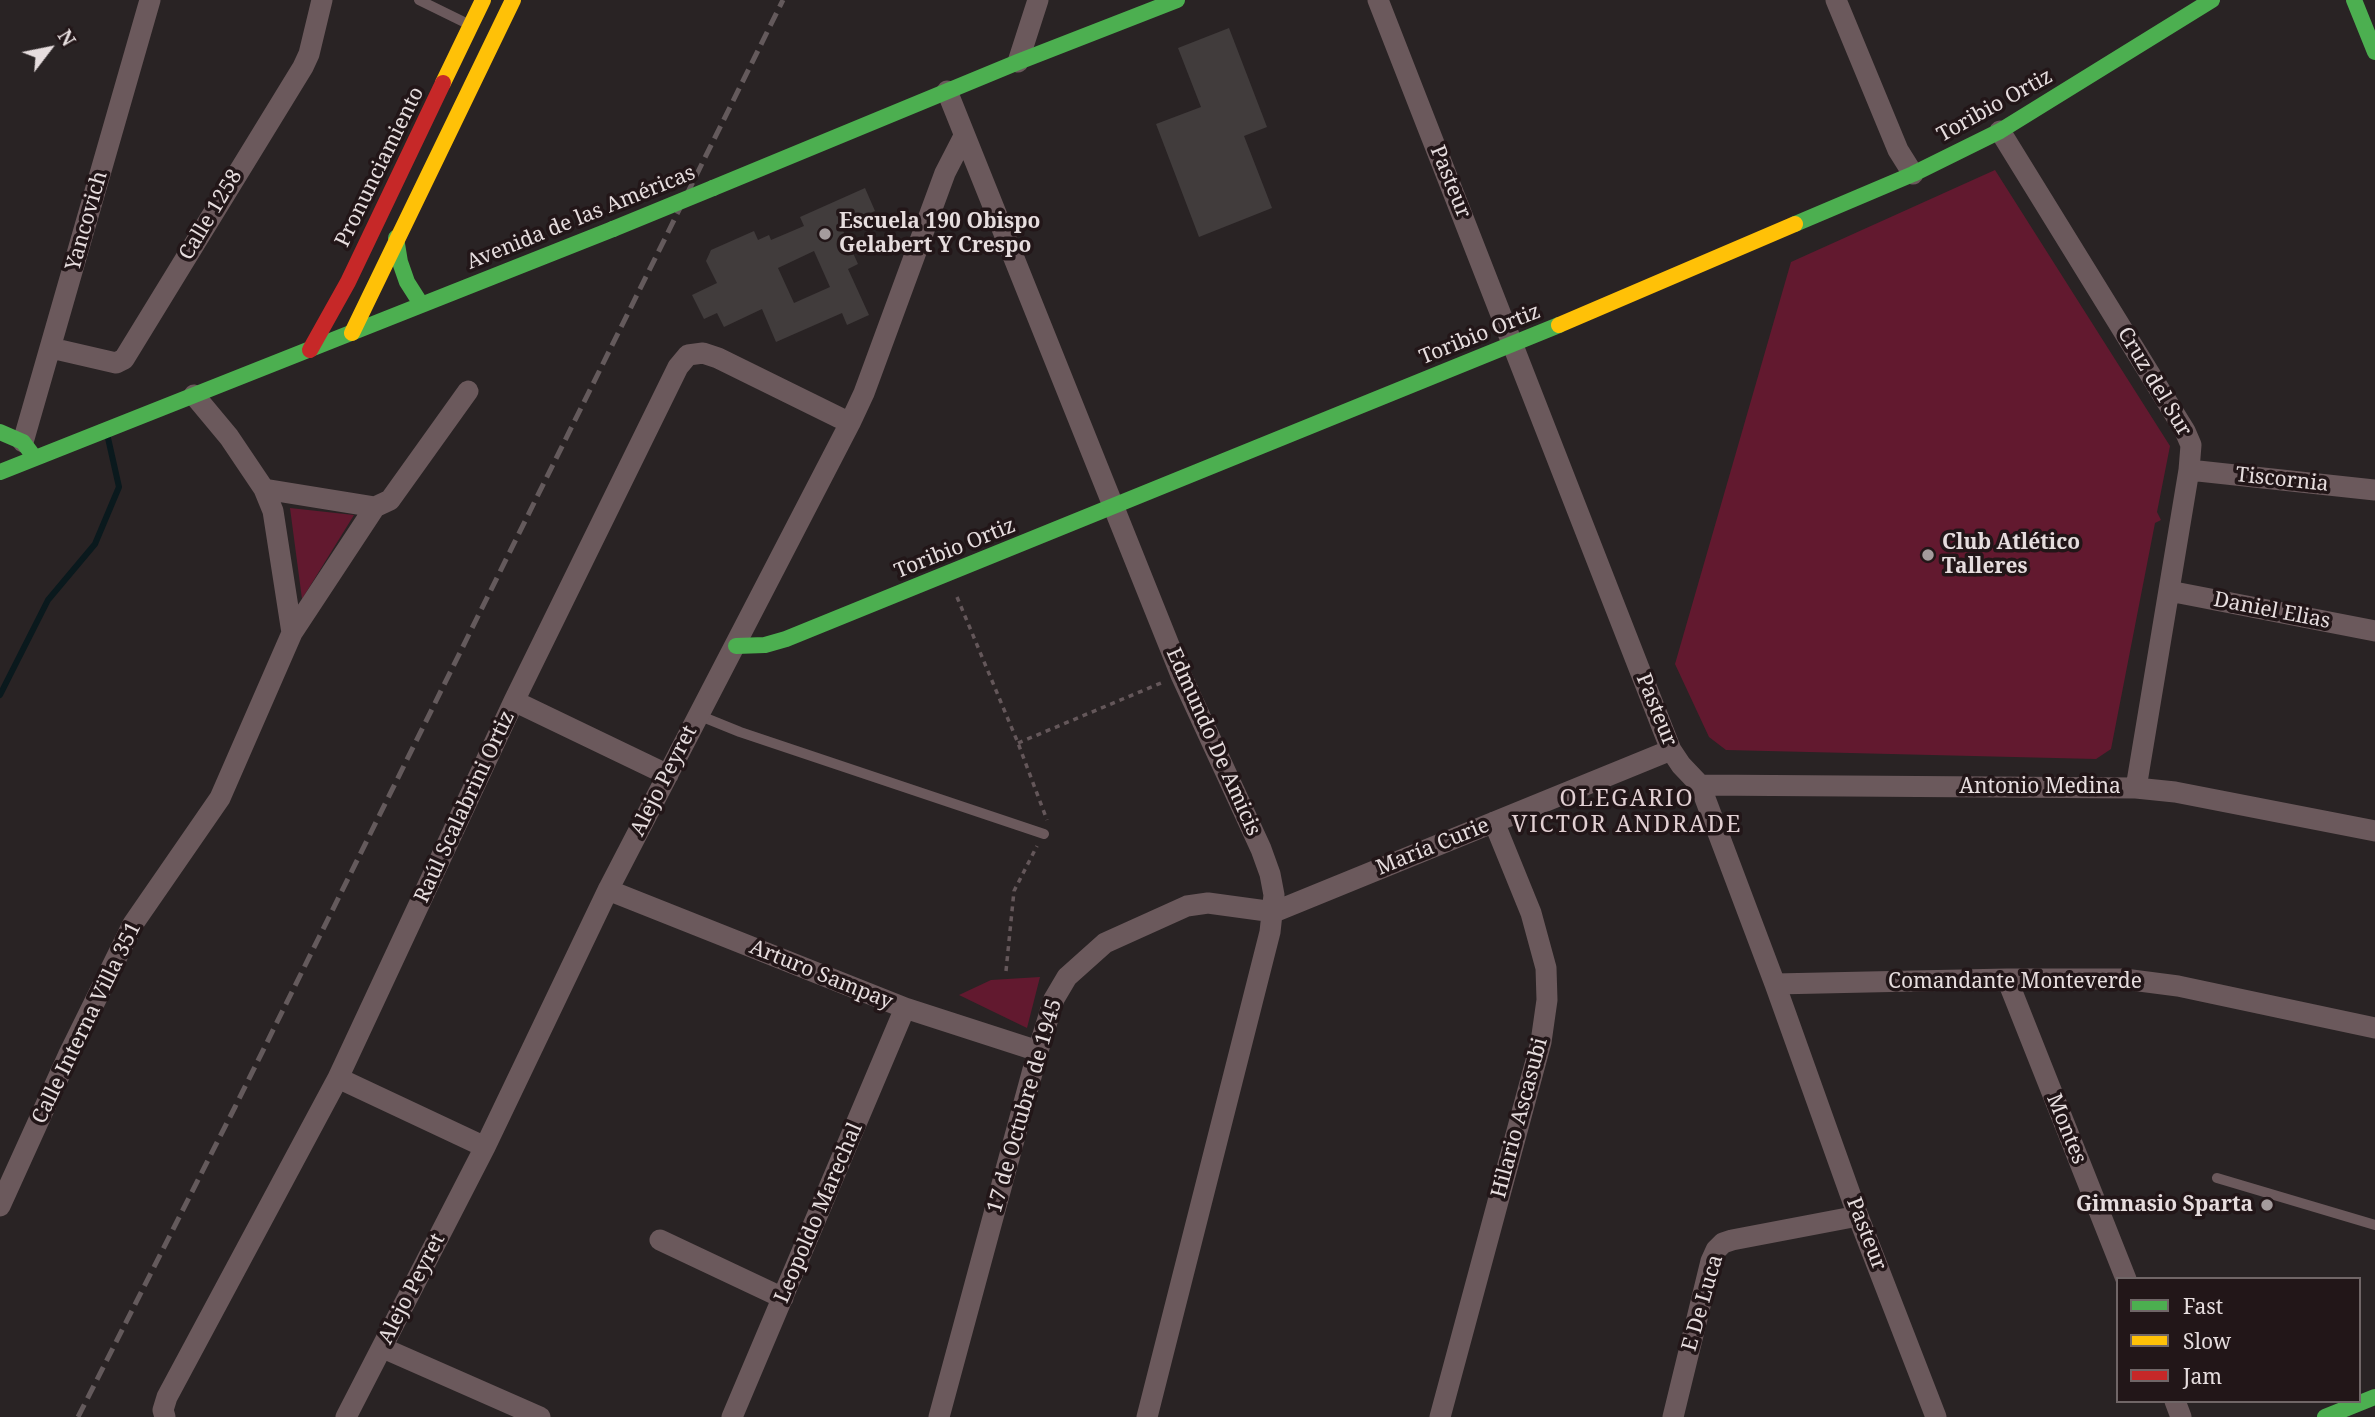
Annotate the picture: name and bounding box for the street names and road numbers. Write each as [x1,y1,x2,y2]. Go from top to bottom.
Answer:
street label: Toribio Ortiz [1933,64,2057,148]
street label: Pronunciamiento [330,83,430,251]
street label: Pasteur [1424,142,1476,222]
street label: Avenida de las Américas [463,161,699,275]
street label: Calle 1258 [174,165,248,265]
street label: Yancovich [61,168,113,274]
street label: Toribio Ortiz [1416,299,1544,371]
street label: Cruz del Sur [2112,323,2196,441]
street label: Tiscornia [2234,463,2330,497]
street label: Toribio Ortiz [891,513,1019,585]
street label: Daniel Elias [2212,587,2332,635]
street label: Edmundo De Amicis [1160,644,1266,840]
street label: Pasteur [1630,670,1682,750]
street label: Raúl Scalabrini Ortiz [410,707,520,907]
street label: Alejo Peyret [625,721,703,841]
street label: Antonio Medina [1959,774,2121,800]
street label: María Curie [1373,813,1493,881]
street label: Calle Interna Villa 351 [27,918,147,1128]
street label: Arturo Sampay [746,935,896,1015]
street label: Comandante Monteverde [1888,969,2142,995]
street label: 17 de Octubre de 1945 [982,996,1068,1216]
street label: Hilario Ascasubi [1487,1035,1553,1201]
street label: Montes [2041,1090,2091,1168]
street label: Leopoldo Marechal [770,1119,868,1307]
street label: Pasteur [1841,1194,1891,1274]
street label: Alejo Peyret [373,1229,451,1349]
street label: E De Luca [1677,1252,1729,1354]

